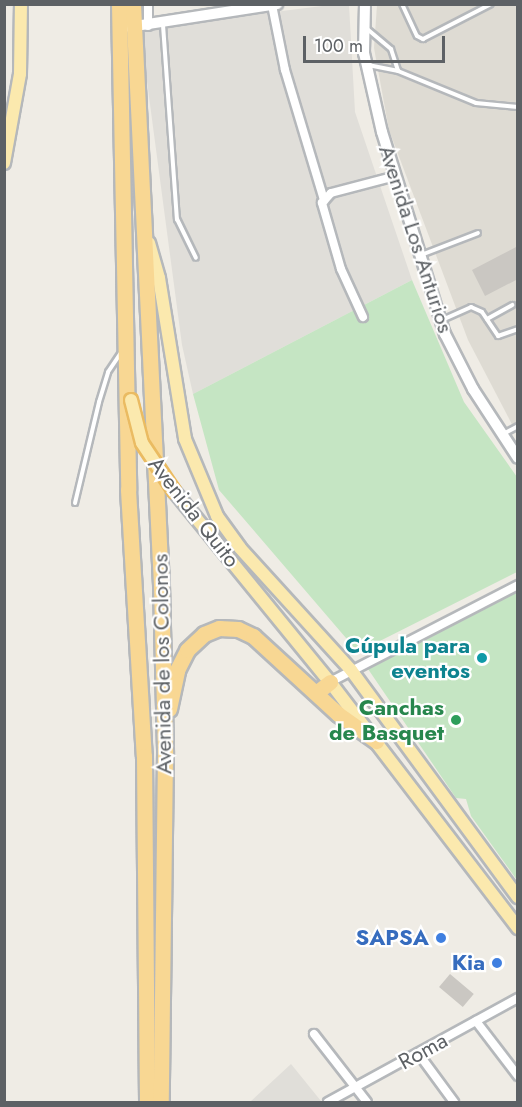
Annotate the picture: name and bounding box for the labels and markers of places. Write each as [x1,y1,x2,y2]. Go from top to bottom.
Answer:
place label: Cúpula para eventos [345,632,470,684]
marker: Cúpula para eventos [475,651,489,665]
place label: Canchas de Basquet [329,694,444,746]
marker: Canchas de Basquet [449,713,463,727]
place label: SAPSA [355,925,429,951]
marker: SAPSA [434,931,448,945]
place label: Kia [452,950,485,976]
marker: Kia [490,956,504,970]

